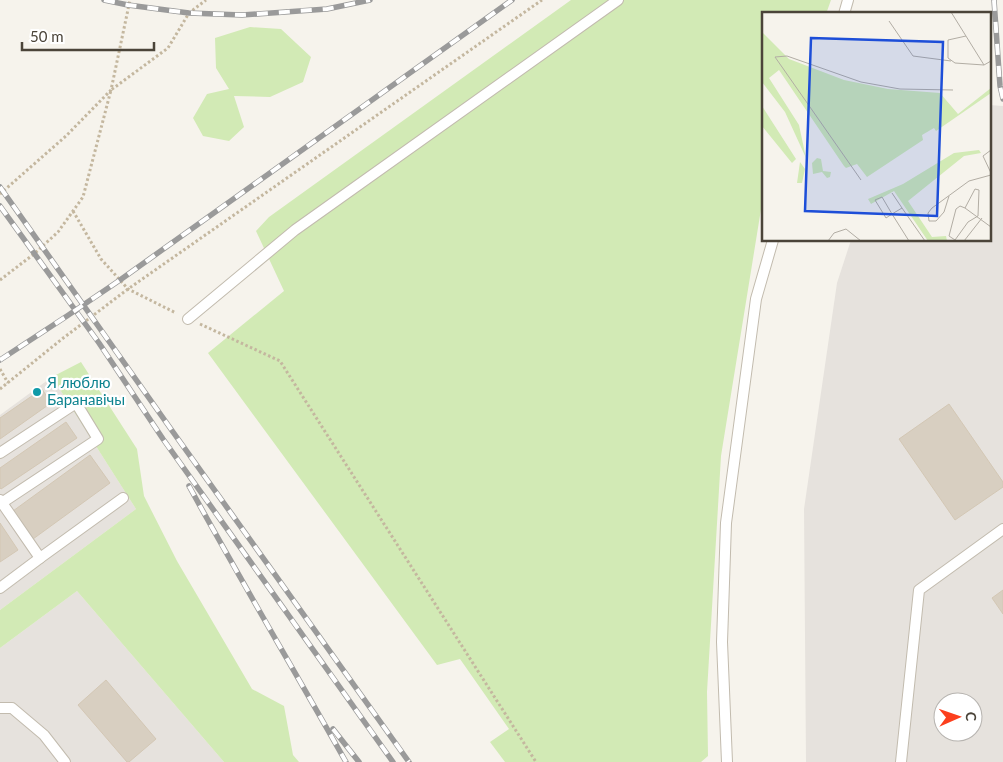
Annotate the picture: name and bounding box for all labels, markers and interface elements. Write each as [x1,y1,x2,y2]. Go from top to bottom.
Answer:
inset map [762,12,990,241]
scale bar [22,20,155,52]
text: 50 m [30,27,64,45]
place label: Я люблю Баранавічы [46,373,125,408]
marker: Я люблю Баранавічы [31,386,43,398]
north arrow [933,692,983,742]
text: С [963,712,980,722]

